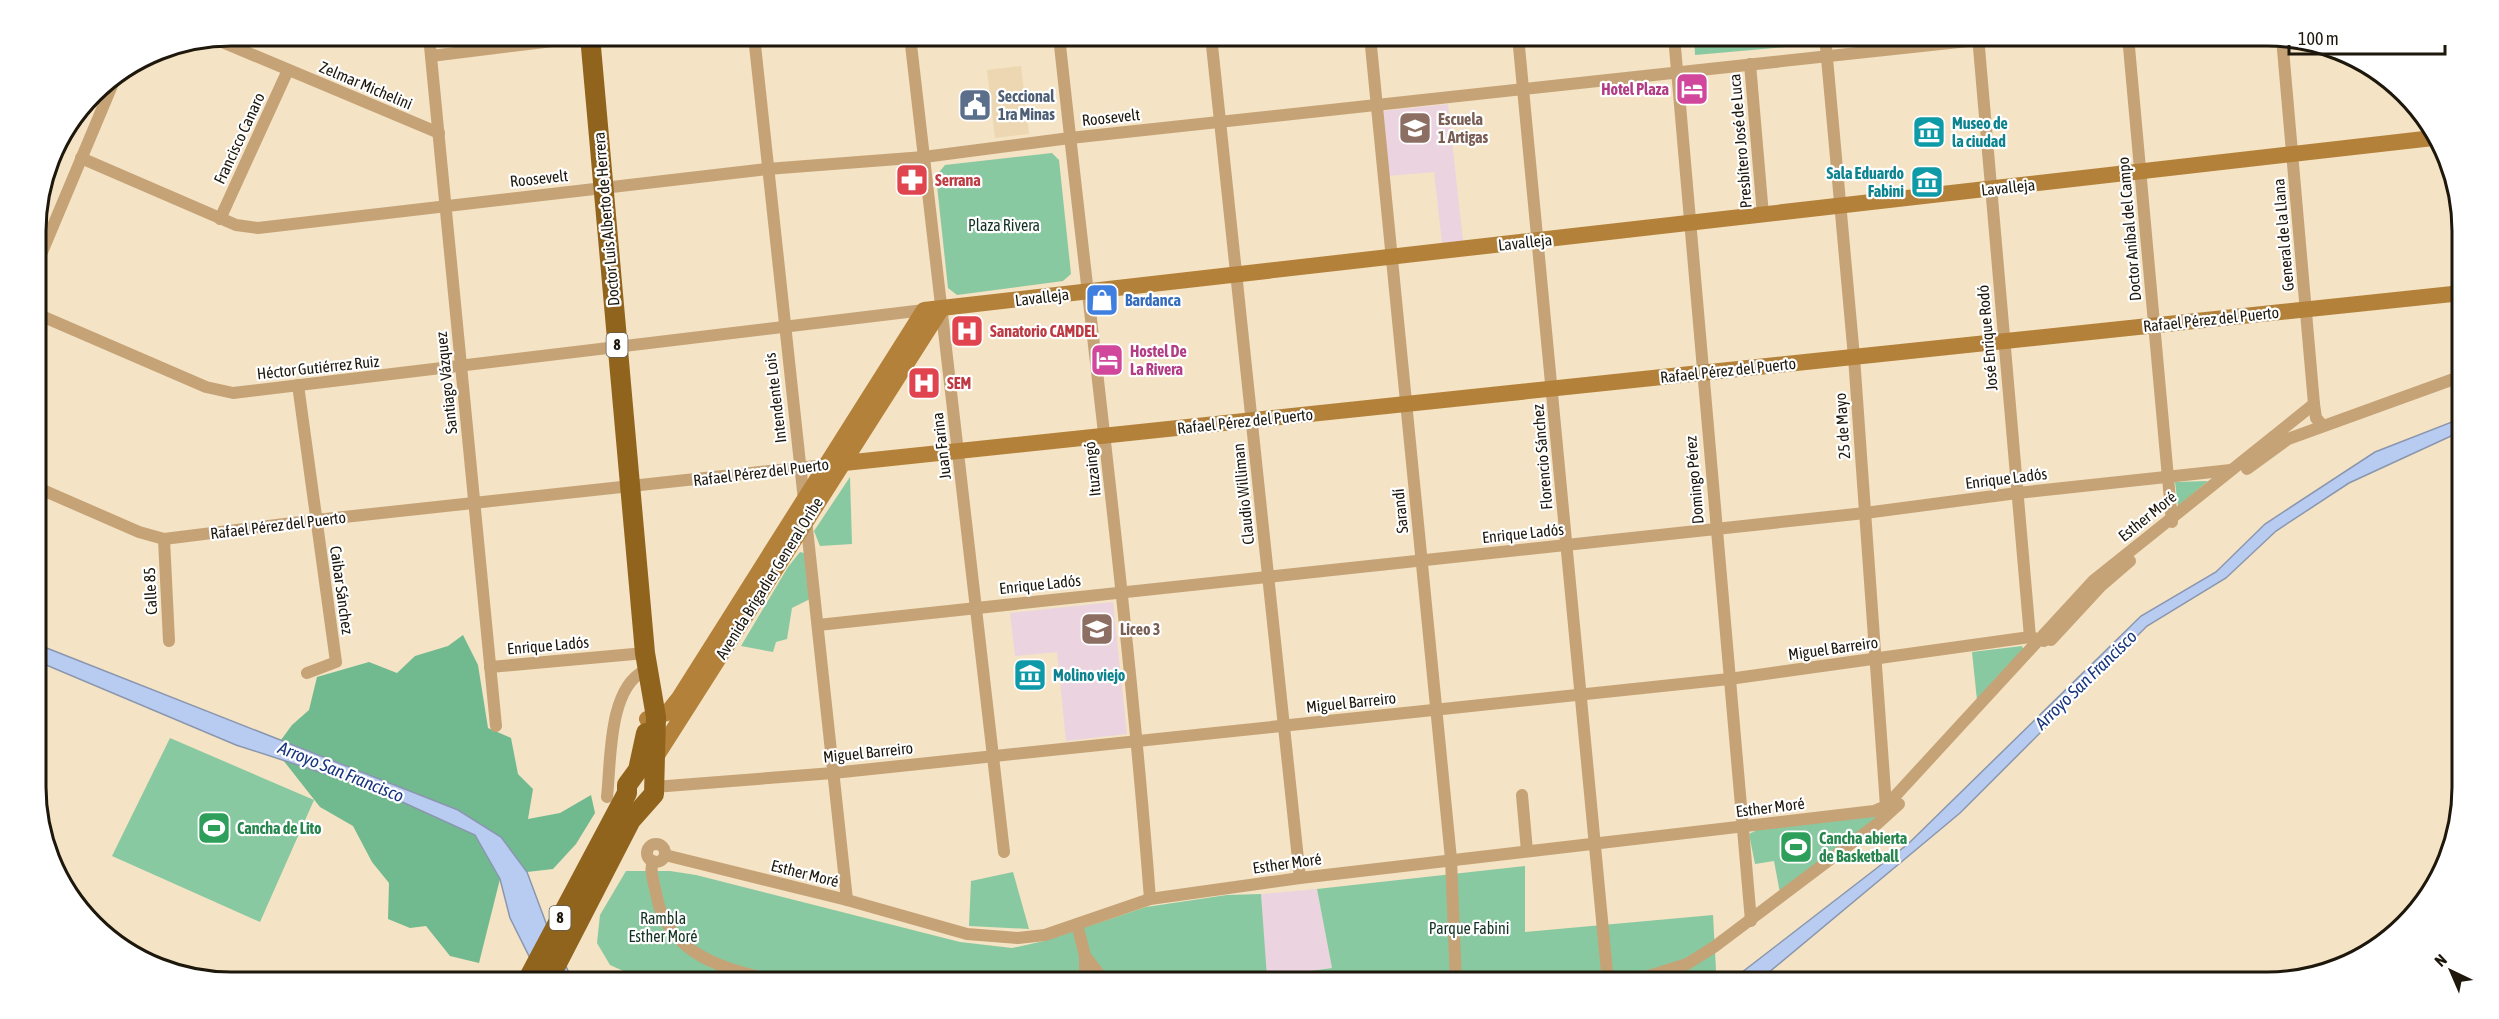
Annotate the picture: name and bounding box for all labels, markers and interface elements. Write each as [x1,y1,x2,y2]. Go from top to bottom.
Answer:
scale bar [2289,18,2445,56]
text: 100 m [2298,28,2339,49]
street label: Zelmar Michelini [317,57,415,113]
hotel icon: Hotel Plaza [1674,71,1710,107]
street label: Presbítero José de Luca [1725,73,1755,209]
place label: Hotel Plaza [1601,80,1669,98]
public building icon: Seccional 1ra Minas [957,87,993,123]
place label: Seccional 1ra Minas [998,87,1055,123]
street label: Francisco Canaro [210,89,268,187]
street label: Roosevelt [1081,105,1141,129]
school or university icon: Escuela 1 Artigas [1397,110,1433,146]
place label: Escuela 1 Artigas [1438,110,1488,146]
museum icon: Museo de la ciudad [1911,114,1947,150]
place label: Museo de la ciudad [1952,114,2008,150]
street label: Doctor Luis Alberto de Herrera [589,131,623,307]
street label: Doctor Aníbal del Campo [2114,156,2145,302]
pharmacy icon: Serrana [894,162,930,198]
place label: Sala Eduardo Fabini [1827,164,1904,200]
museum icon: Sala Eduardo Fabini [1909,164,1945,200]
street label: Roosevelt [509,166,569,190]
place label: Serrana [935,171,981,189]
street label: Lavalleja [1980,175,2036,200]
street label: General de la Llana [2269,178,2297,292]
park label: Plaza Rivera [968,216,1040,234]
street label: Lavalleja [1497,230,1553,255]
shop icon: Bardanca [1084,282,1120,318]
street label: José Enrique Rodó [1973,284,2002,392]
street label: Lavalleja [1014,285,1070,310]
place label: Bardanca [1125,291,1181,309]
street label: Rafael Pérez del Puerto [2142,303,2280,335]
hospital icon: Sanatorio CAMDEL [949,313,985,349]
place label: Sanatorio CAMDEL [990,322,1098,340]
street label: Santiago Vázquez [432,331,461,435]
road number: 8 [606,333,628,357]
hotel icon: Hostel De La Rivera [1089,342,1125,378]
place label: Hostel De La Rivera [1130,342,1187,378]
street label: Intendente Lois [760,351,789,444]
street label: Héctor Gutiérrez Ruiz [256,352,380,382]
street label: Rafael Pérez del Puerto [1659,354,1797,386]
hospital icon: SEM [906,365,942,401]
place label: SEM [947,374,971,392]
street label: 25 de Mayo [1831,392,1854,460]
street label: Florencio Sánchez [1528,403,1556,510]
street label: Rafael Pérez del Puerto [1176,405,1314,437]
street label: Juan Farina [928,411,954,481]
street label: Domingo Pérez [1681,435,1708,525]
street label: Ituzaingó [1080,441,1105,497]
street label: Claudio Williman [1229,442,1257,546]
street label: Rafael Pérez del Puerto [692,455,830,489]
street label: Enrique Ladós [1964,464,2048,493]
street label: Sarandí [1389,487,1411,534]
street label: Esther Moré [2114,487,2180,545]
street label: Avenida Brigadier General Oribe [712,494,827,663]
street label: Rafael Pérez del Puerto [209,508,347,542]
street label: Enrique Ladós [1481,520,1565,547]
street label: Caibar Sánchez [327,545,357,635]
street label: Calle 85 [140,567,160,615]
street label: Enrique Ladós [998,571,1082,598]
school or university icon: Liceo 3 [1079,611,1115,647]
place label: Liceo 3 [1120,620,1160,638]
water label: Arroyo San Francisco [2030,626,2141,734]
street label: Enrique Ladós [506,632,590,659]
street label: Miguel Barreiro [1787,633,1879,664]
museum icon: Molino viejo [1012,657,1048,693]
place label: Molino viejo [1053,666,1126,684]
street label: Miguel Barreiro [1305,688,1397,717]
water label: Arroyo San Francisco [274,736,407,806]
street label: Miguel Barreiro [822,738,914,767]
street label: Esther Moré [1735,794,1805,820]
sports icon: Cancha de Lito [196,810,232,846]
place label: Cancha de Lito [237,819,322,837]
sports icon: Cancha abierta de Basketball [1778,829,1814,865]
place label: Cancha abierta de Basketball [1819,829,1907,865]
street label: Esther Moré [1251,849,1323,877]
street label: Esther Moré [769,856,841,890]
road number: 8 [550,906,570,930]
park label: Rambla Esther Moré [628,909,698,945]
park label: Parque Fabini [1429,919,1509,938]
north arrow [2421,941,2481,1001]
text: N [2431,950,2450,970]

